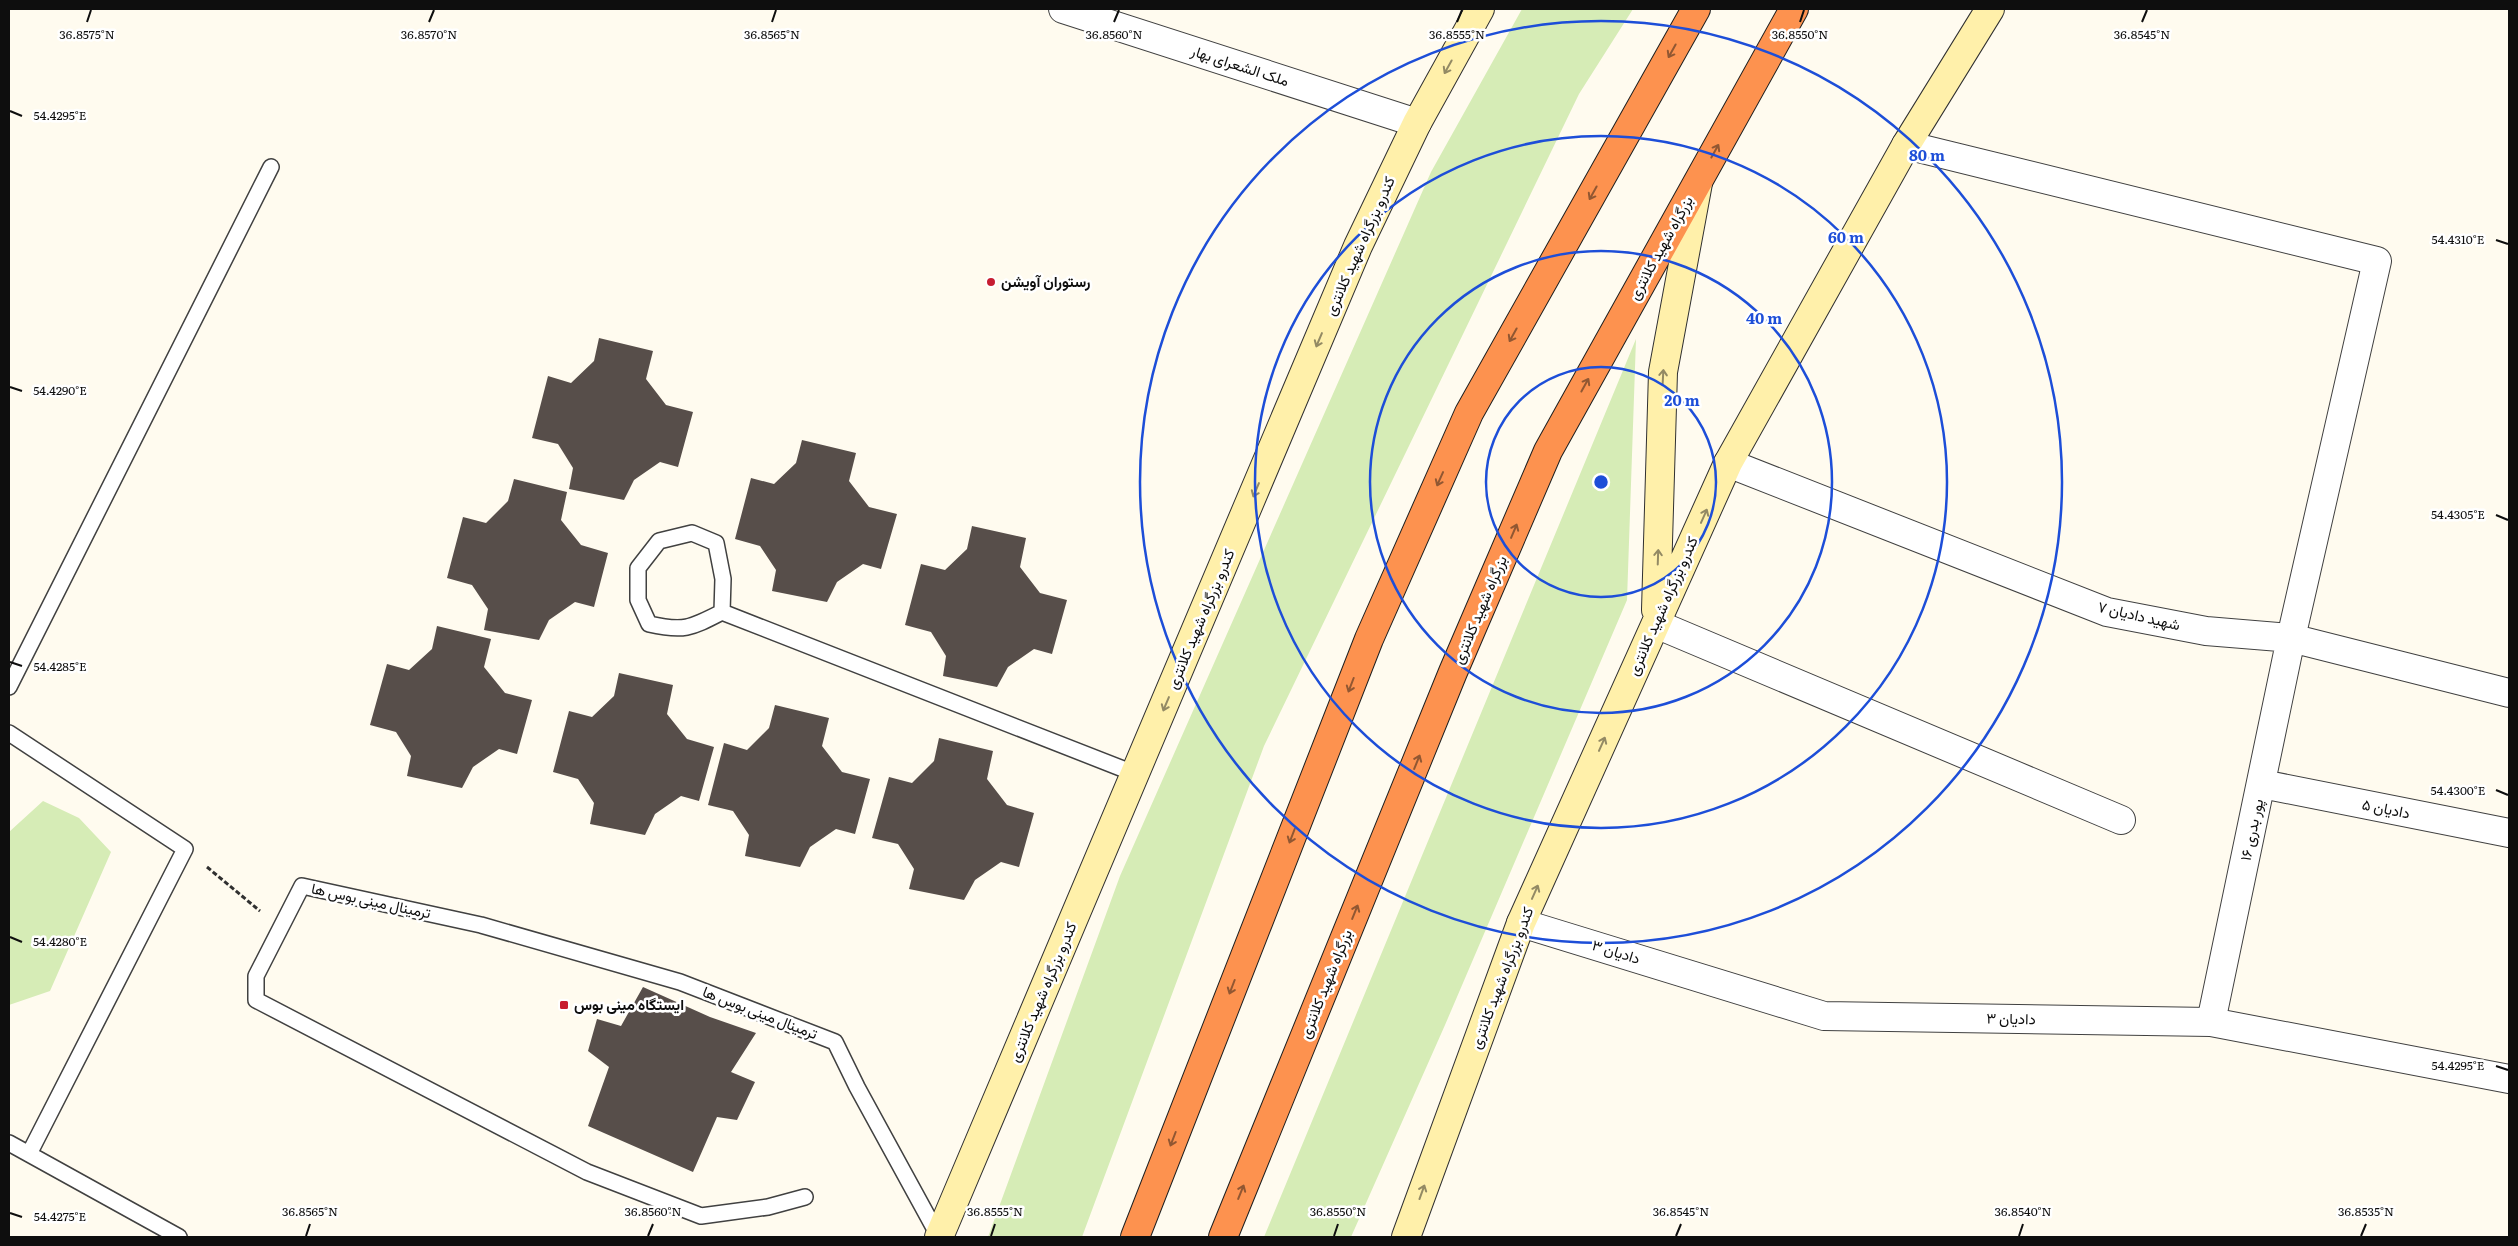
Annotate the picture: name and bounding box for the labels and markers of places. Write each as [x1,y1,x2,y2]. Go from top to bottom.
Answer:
place label: رستوران آویشن [1001,269,1090,292]
marker: رستوران آویشن [985,276,997,288]
centre of rings [1592,473,1610,491]
place label: ایستگاه مینی بوس [574,992,684,1015]
marker: ایستگاه مینی بوس [558,999,570,1011]

